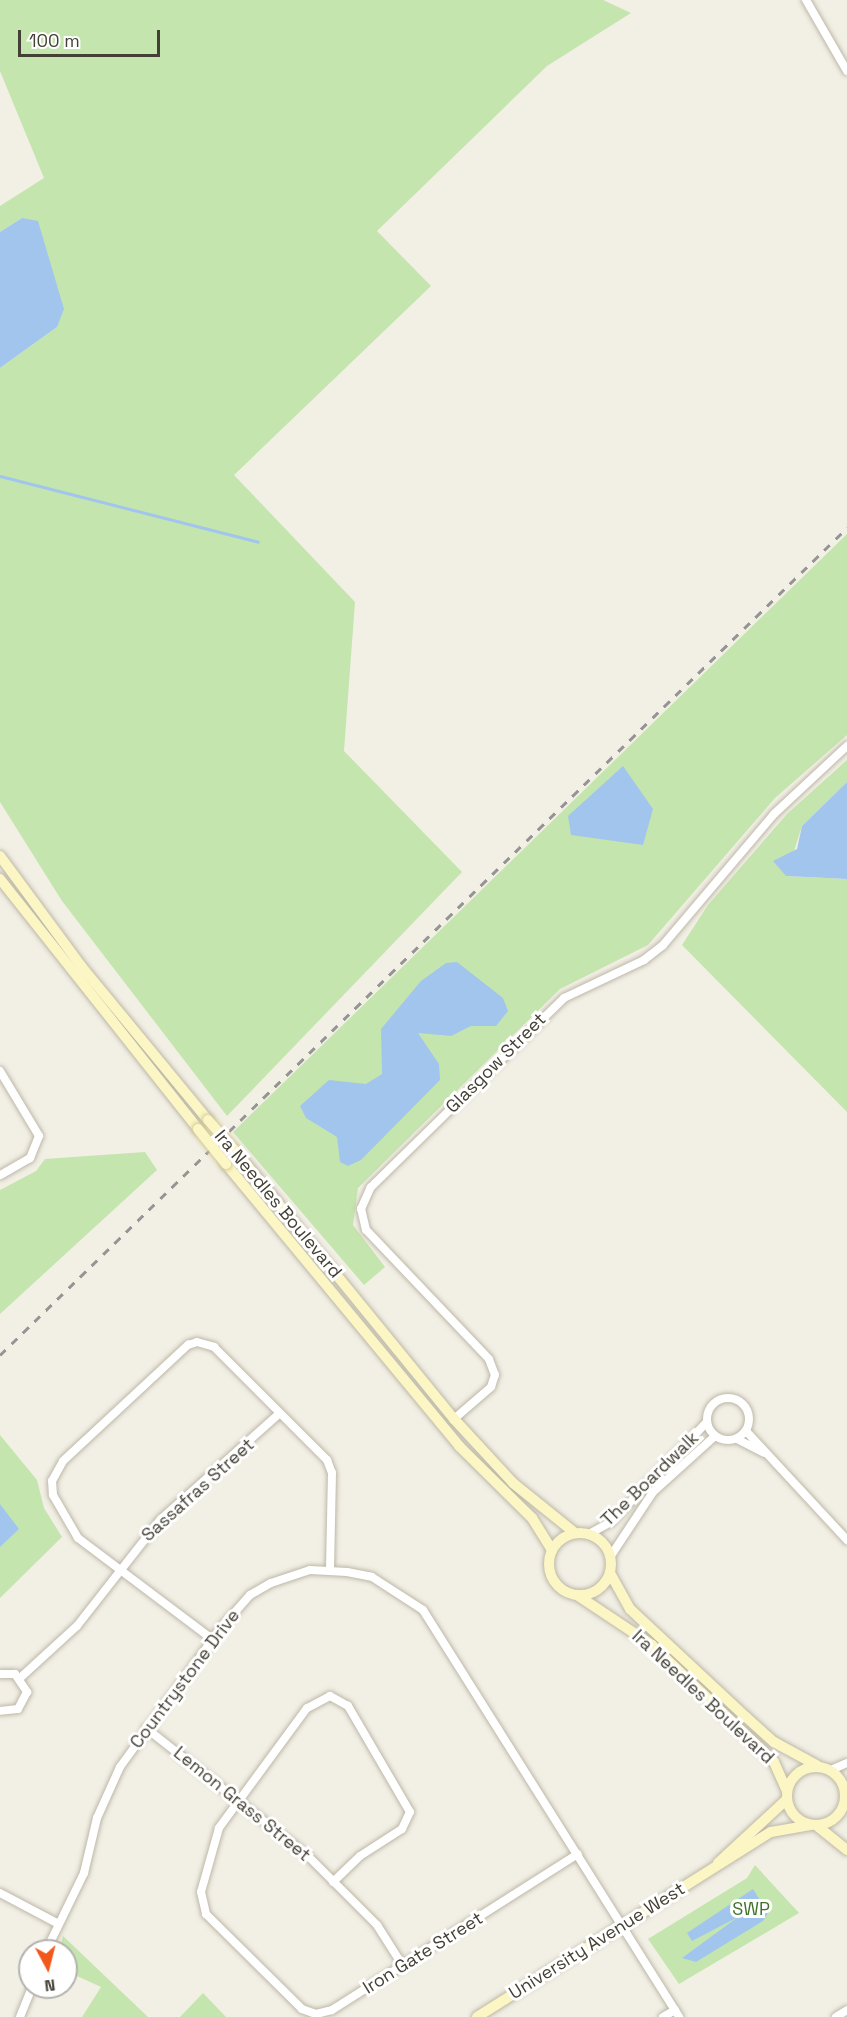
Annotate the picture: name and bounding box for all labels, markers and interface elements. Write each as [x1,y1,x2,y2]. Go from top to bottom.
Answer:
scale bar [21,18,164,56]
text: 100 m [29,29,80,52]
street label: Glasgow Street [441,1008,551,1118]
street label: Ira Needles Boulevard [210,1126,346,1282]
street label: The Boardwalk [597,1427,703,1531]
street label: Sassafras Street [137,1434,259,1546]
street label: Countrystone Drive [126,1605,244,1753]
street label: Ira Needles Boulevard [627,1626,779,1768]
street label: Lemon Grass Street [169,1742,315,1866]
street label: University Avenue West [505,1878,689,2004]
park label: SWP [732,1898,770,1920]
street label: Iron Gate Street [359,1907,487,1999]
north arrow [18,1939,78,1999]
text: N [43,1974,57,1996]

